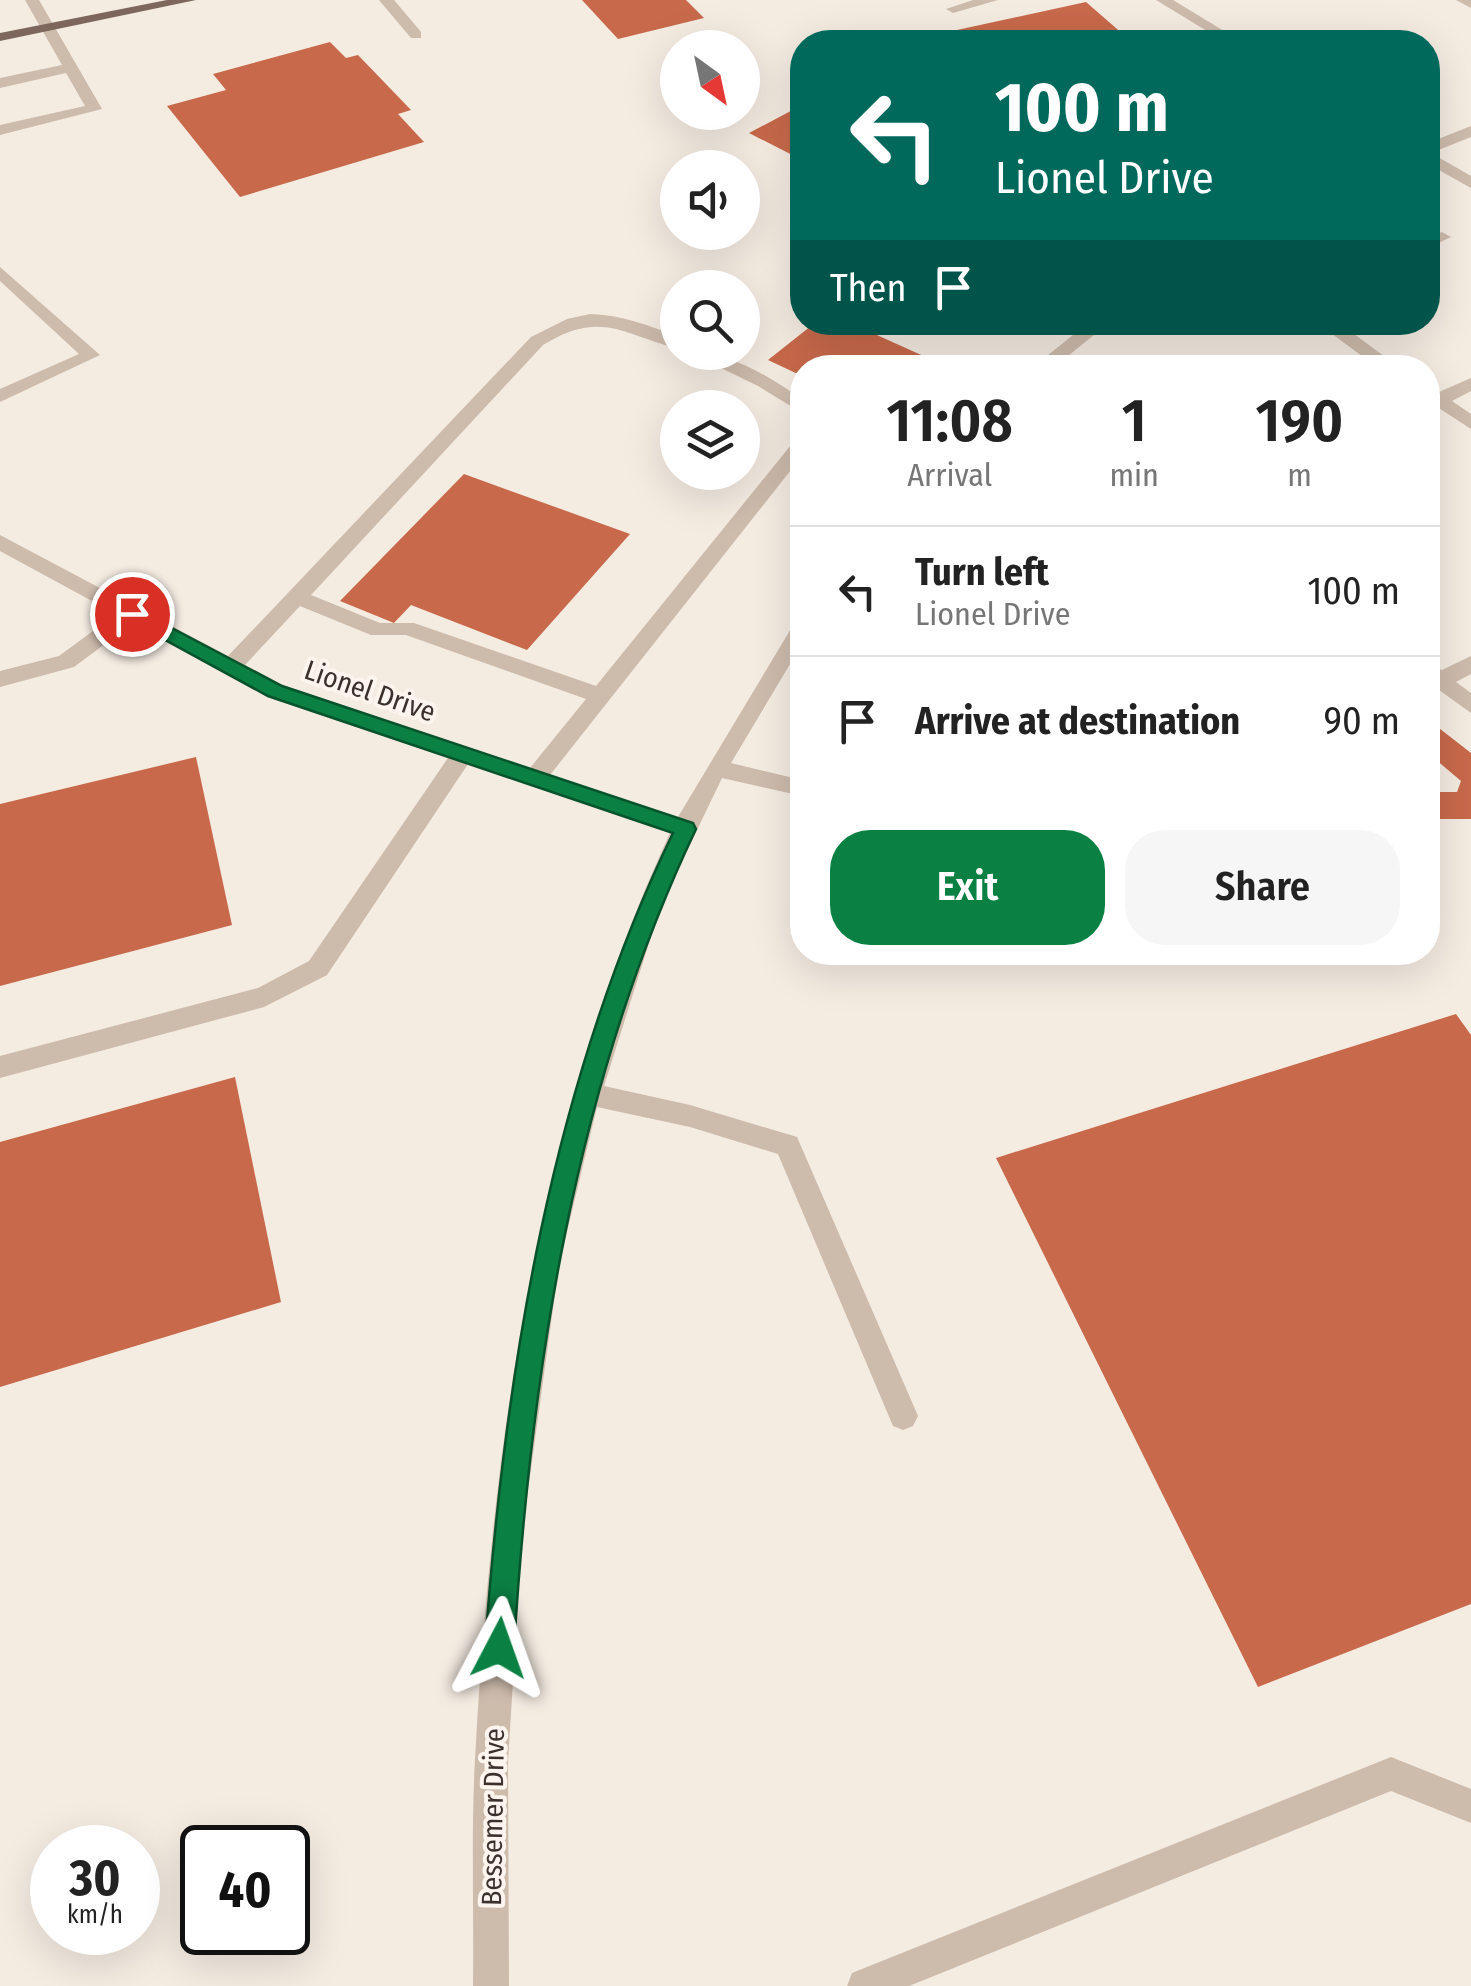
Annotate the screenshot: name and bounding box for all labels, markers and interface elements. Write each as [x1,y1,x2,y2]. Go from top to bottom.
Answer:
north arrow [660,30,760,130]
map controls [660,30,760,490]
text: 100 m [995,66,1169,150]
icon: left [830,70,960,200]
button: sound [660,150,760,250]
text: Lionel Drive [995,151,1214,205]
icon: arrive [926,260,981,315]
text: Then [830,265,906,311]
button: search [660,270,760,370]
text: 11:08 [887,385,1013,457]
text: 1 [1122,385,1147,457]
text: 190 [1256,385,1343,457]
button: layers [660,390,760,490]
text: Arrival [907,456,992,494]
text: min [1109,456,1159,494]
text: m [1287,456,1312,494]
text: Turn left [915,549,1049,595]
icon: left [830,564,885,619]
text: 100 m [1307,568,1400,614]
pin [90,572,175,657]
icon: arrive [105,587,160,642]
text: Lionel Drive [915,595,1070,633]
street label: Lionel Drive [300,653,440,729]
icon: arrive [830,694,885,749]
text: Arrive at destination [915,698,1240,744]
text: 90 m [1324,698,1400,744]
button: Exit [830,830,1105,945]
button: Share [1125,830,1400,945]
position arrow [447,1596,551,1700]
street label: Bessemer Drive [475,1728,511,1906]
speed limit sign: 40 [180,1825,310,1955]
text: 30 [70,1848,120,1908]
text: km/h [67,1900,123,1930]

